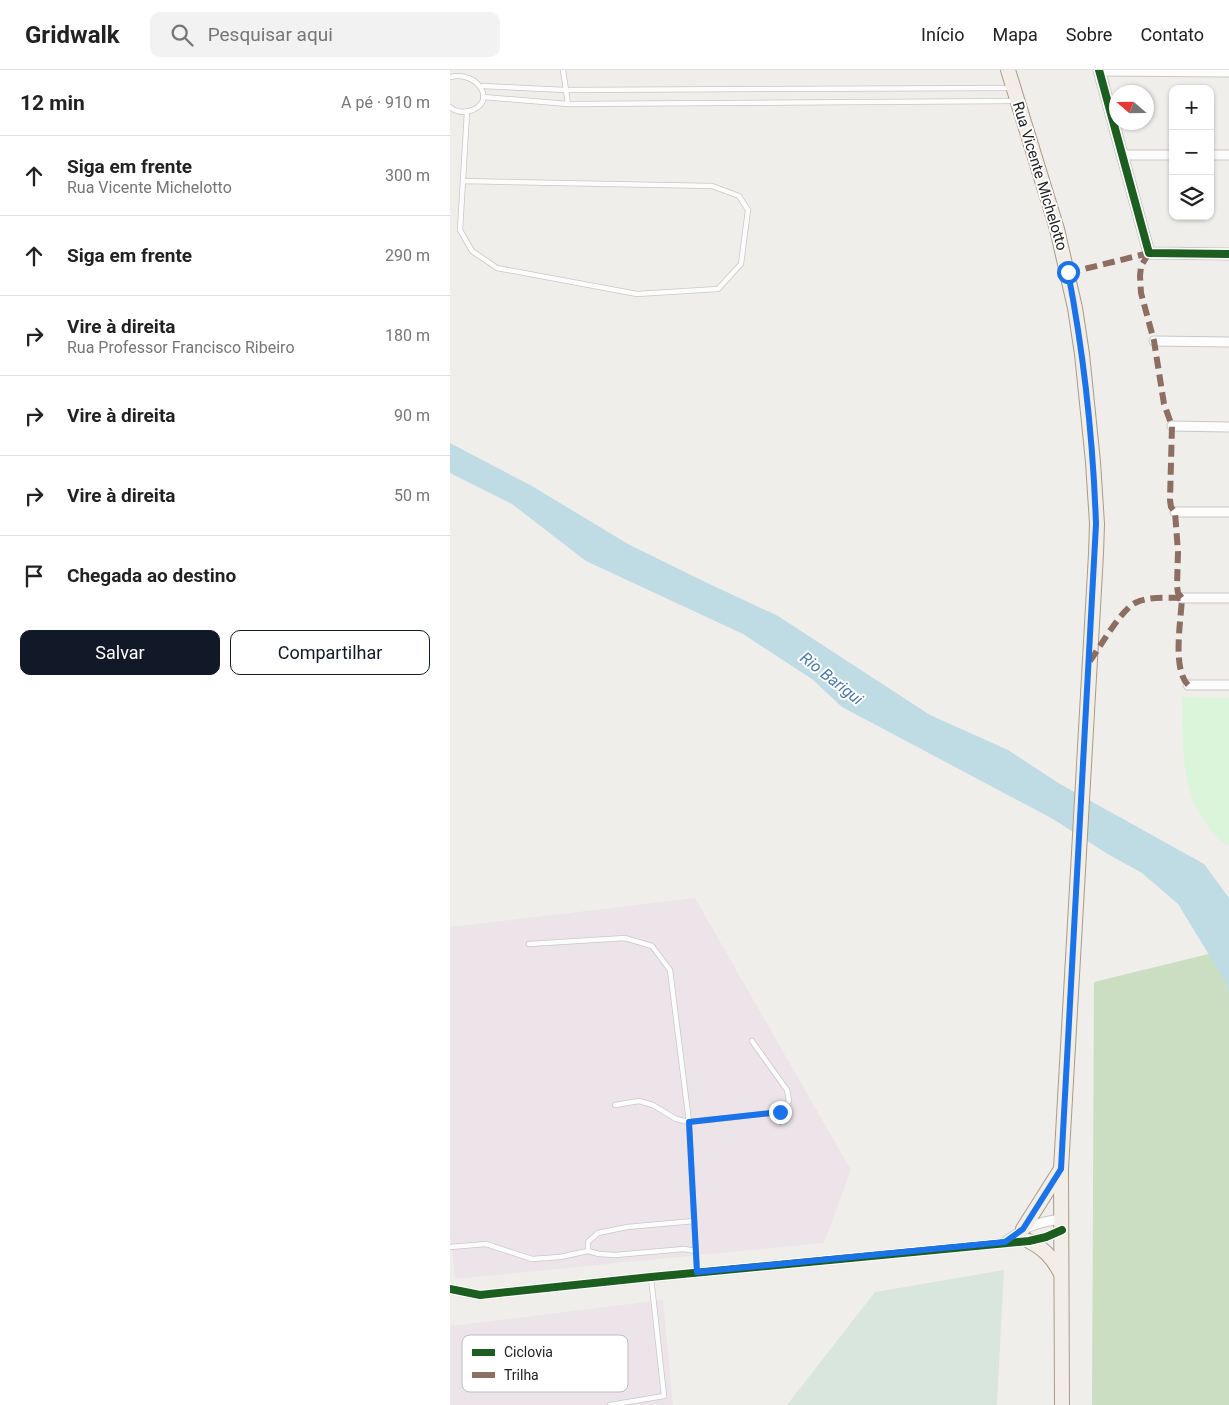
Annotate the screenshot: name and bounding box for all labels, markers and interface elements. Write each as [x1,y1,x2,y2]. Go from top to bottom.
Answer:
search box [150,12,500,57]
text: Gridwalk [25,21,120,49]
icon: search [168,21,196,49]
text: Pesquisar aqui [208,23,333,46]
text: Início [921,24,964,45]
text: Mapa [992,24,1038,45]
text: Sobre [1066,24,1112,45]
text: Contato [1140,24,1204,45]
north arrow [1109,85,1154,130]
map controls [1169,85,1214,220]
button: + [1169,85,1214,130]
text: 12 min [20,91,85,115]
text: A pé · 910 m [341,93,430,112]
street label: Rua Vicente Michelotto [1009,99,1071,253]
button: − [1169,130,1214,175]
text: Siga em frente [67,155,192,178]
icon: ahead [20,162,48,190]
text: 300 m [385,166,430,185]
button: layers [1169,175,1214,220]
text: Rua Vicente Michelotto [67,178,232,197]
icon: ahead [20,242,48,270]
text: Siga em frente [67,244,192,267]
text: 290 m [385,246,430,265]
route start [1057,261,1080,284]
text: Vire à direita [67,315,176,338]
icon: right [20,322,48,350]
text: 180 m [385,326,430,345]
text: Rua Professor Francisco Ribeiro [67,338,295,357]
icon: right [20,402,48,430]
text: Vire à direita [67,404,176,427]
text: 90 m [394,406,430,425]
icon: right [20,482,48,510]
text: Vire à direita [67,484,176,507]
text: 50 m [394,486,430,505]
icon: arrive [20,562,48,590]
text: Chegada ao destino [67,564,236,587]
button: Salvar [20,630,220,675]
button: Compartilhar [230,630,430,675]
water label: Rio Barigui [797,648,867,709]
route end [769,1101,792,1124]
legend [462,1335,628,1392]
text: Ciclovia [504,1344,553,1360]
text: Trilha [504,1367,539,1383]

